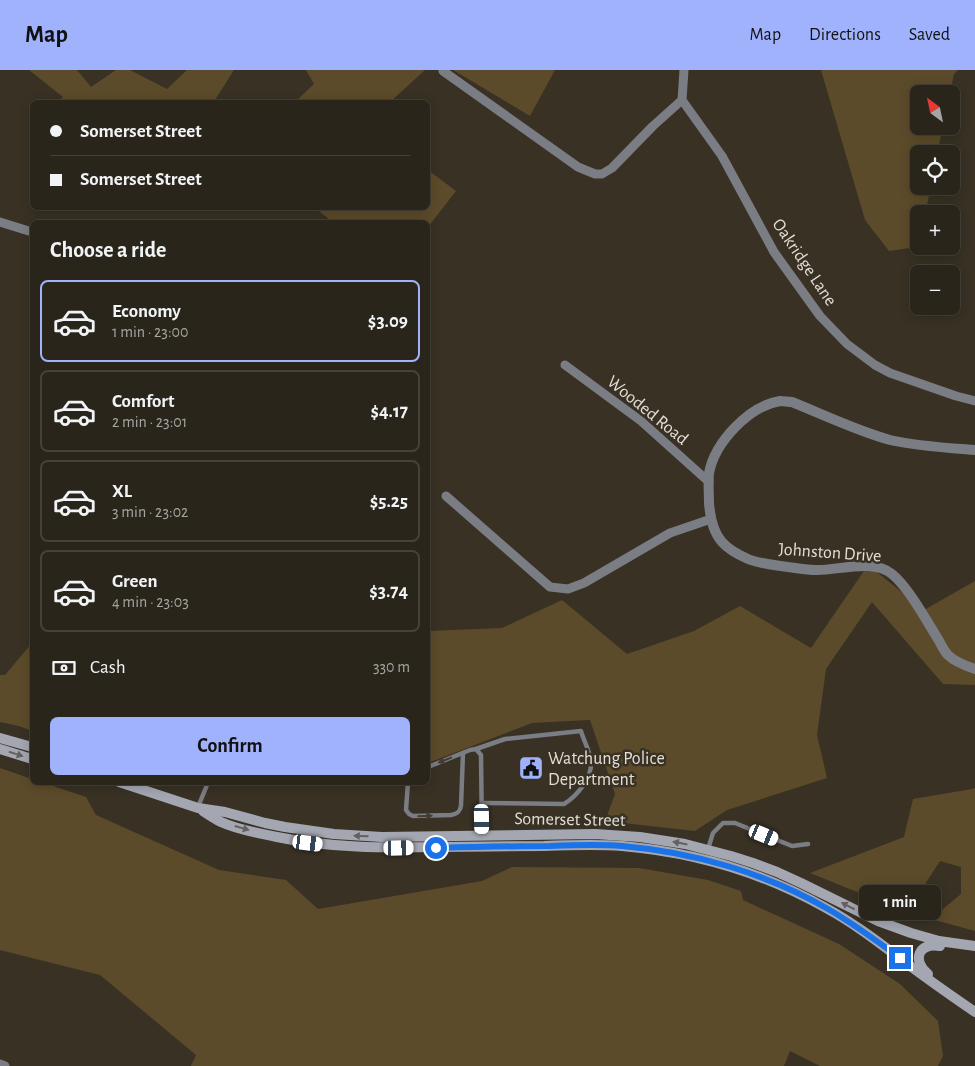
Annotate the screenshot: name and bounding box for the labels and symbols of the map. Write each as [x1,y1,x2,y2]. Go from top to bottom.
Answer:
north arrow [910,85,960,135]
street label: Oakridge Lane [769,216,840,309]
street label: Wooded Road [603,373,691,449]
street label: Johnston Drive [778,540,882,566]
place label: Watchung Police Department [548,750,665,789]
one-way arrow [9,751,24,758]
public building icon: Watchung Police Department [518,755,544,781]
one-way arrow [438,757,453,764]
car [474,804,489,834]
street label: Somerset Street [514,810,626,830]
one-way arrow [417,812,433,820]
car [747,822,780,848]
one-way arrow [235,825,250,833]
one-way arrow [352,832,368,840]
car [292,834,323,852]
route start [425,837,447,859]
one-way arrow [672,839,688,847]
car [383,840,414,856]
callout: 1 min [859,886,941,920]
one-way arrow [841,902,855,910]
route end [889,947,911,969]

